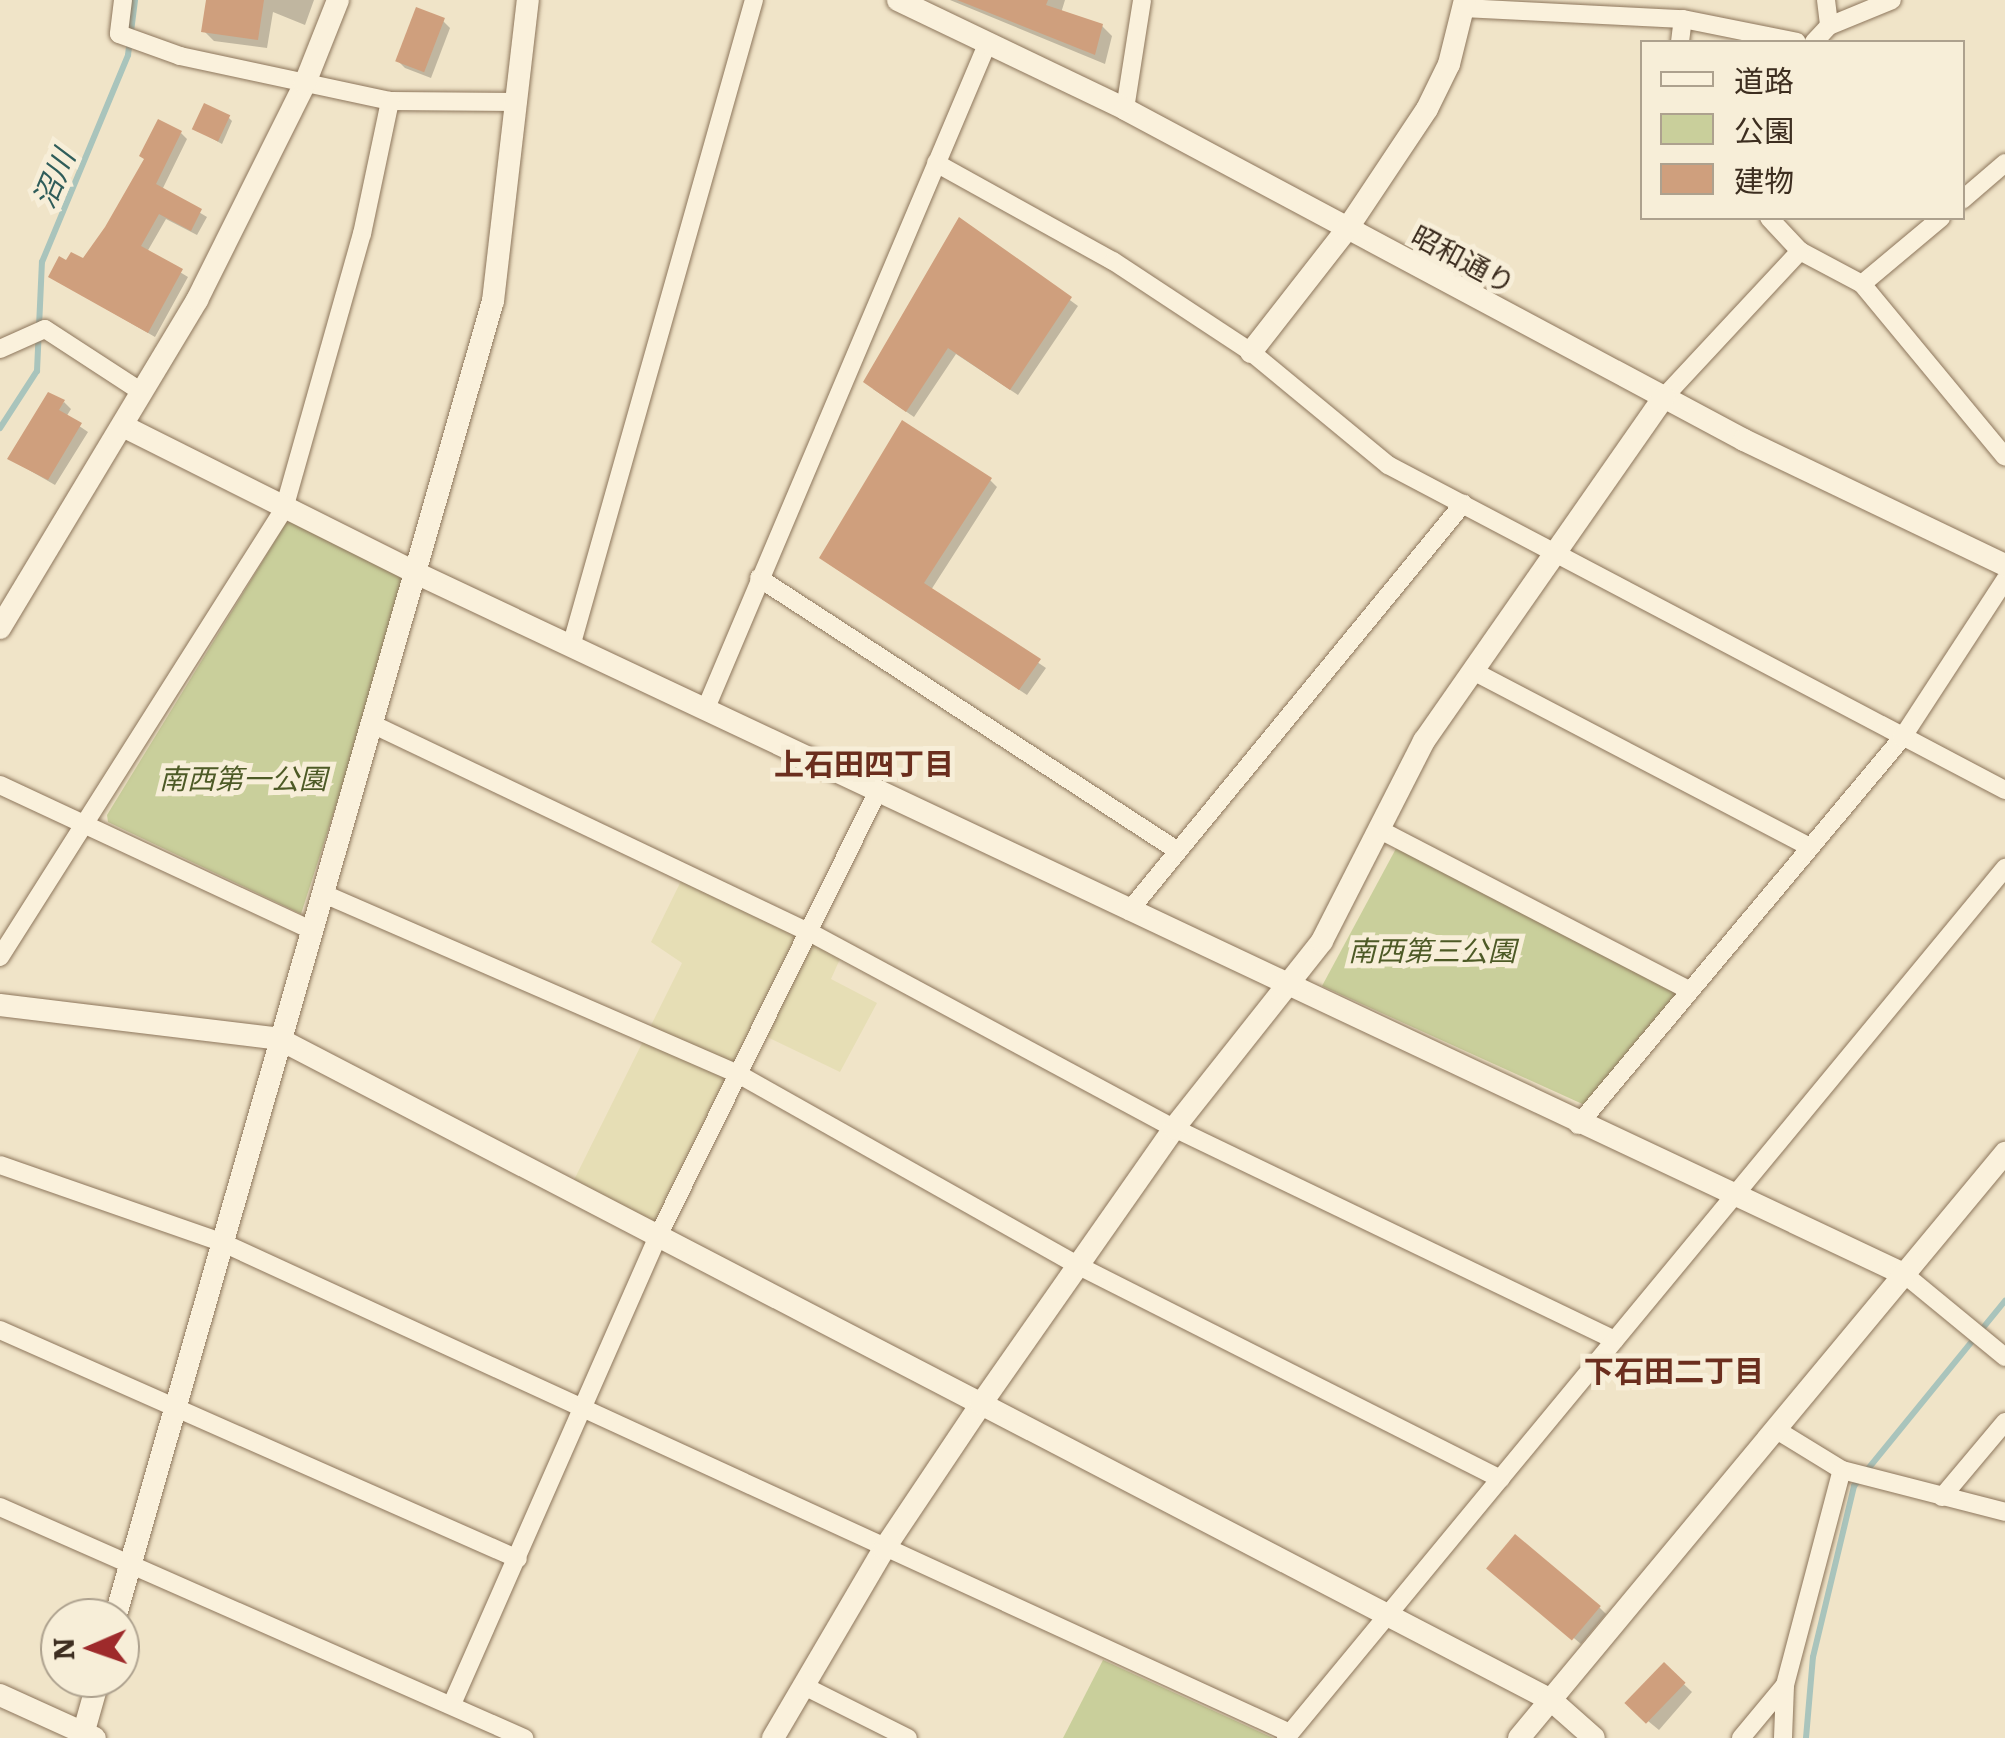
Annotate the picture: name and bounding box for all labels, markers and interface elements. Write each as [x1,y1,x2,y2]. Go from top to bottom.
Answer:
legend [1640,40,1965,220]
text: 道路 [1734,57,1794,101]
text: 公園 [1734,107,1794,151]
water label: 沼川 [24,143,80,213]
text: 建物 [1734,157,1794,201]
street label: 昭和通り [1407,217,1521,299]
district label: 上石田四丁目 [774,744,954,780]
park label: 南西第一公園 [159,760,327,794]
park label: 南西第三公園 [1348,932,1516,966]
district label: 下石田二丁目 [1584,1351,1764,1387]
north arrow [40,1598,140,1698]
text: N [41,1637,83,1661]

